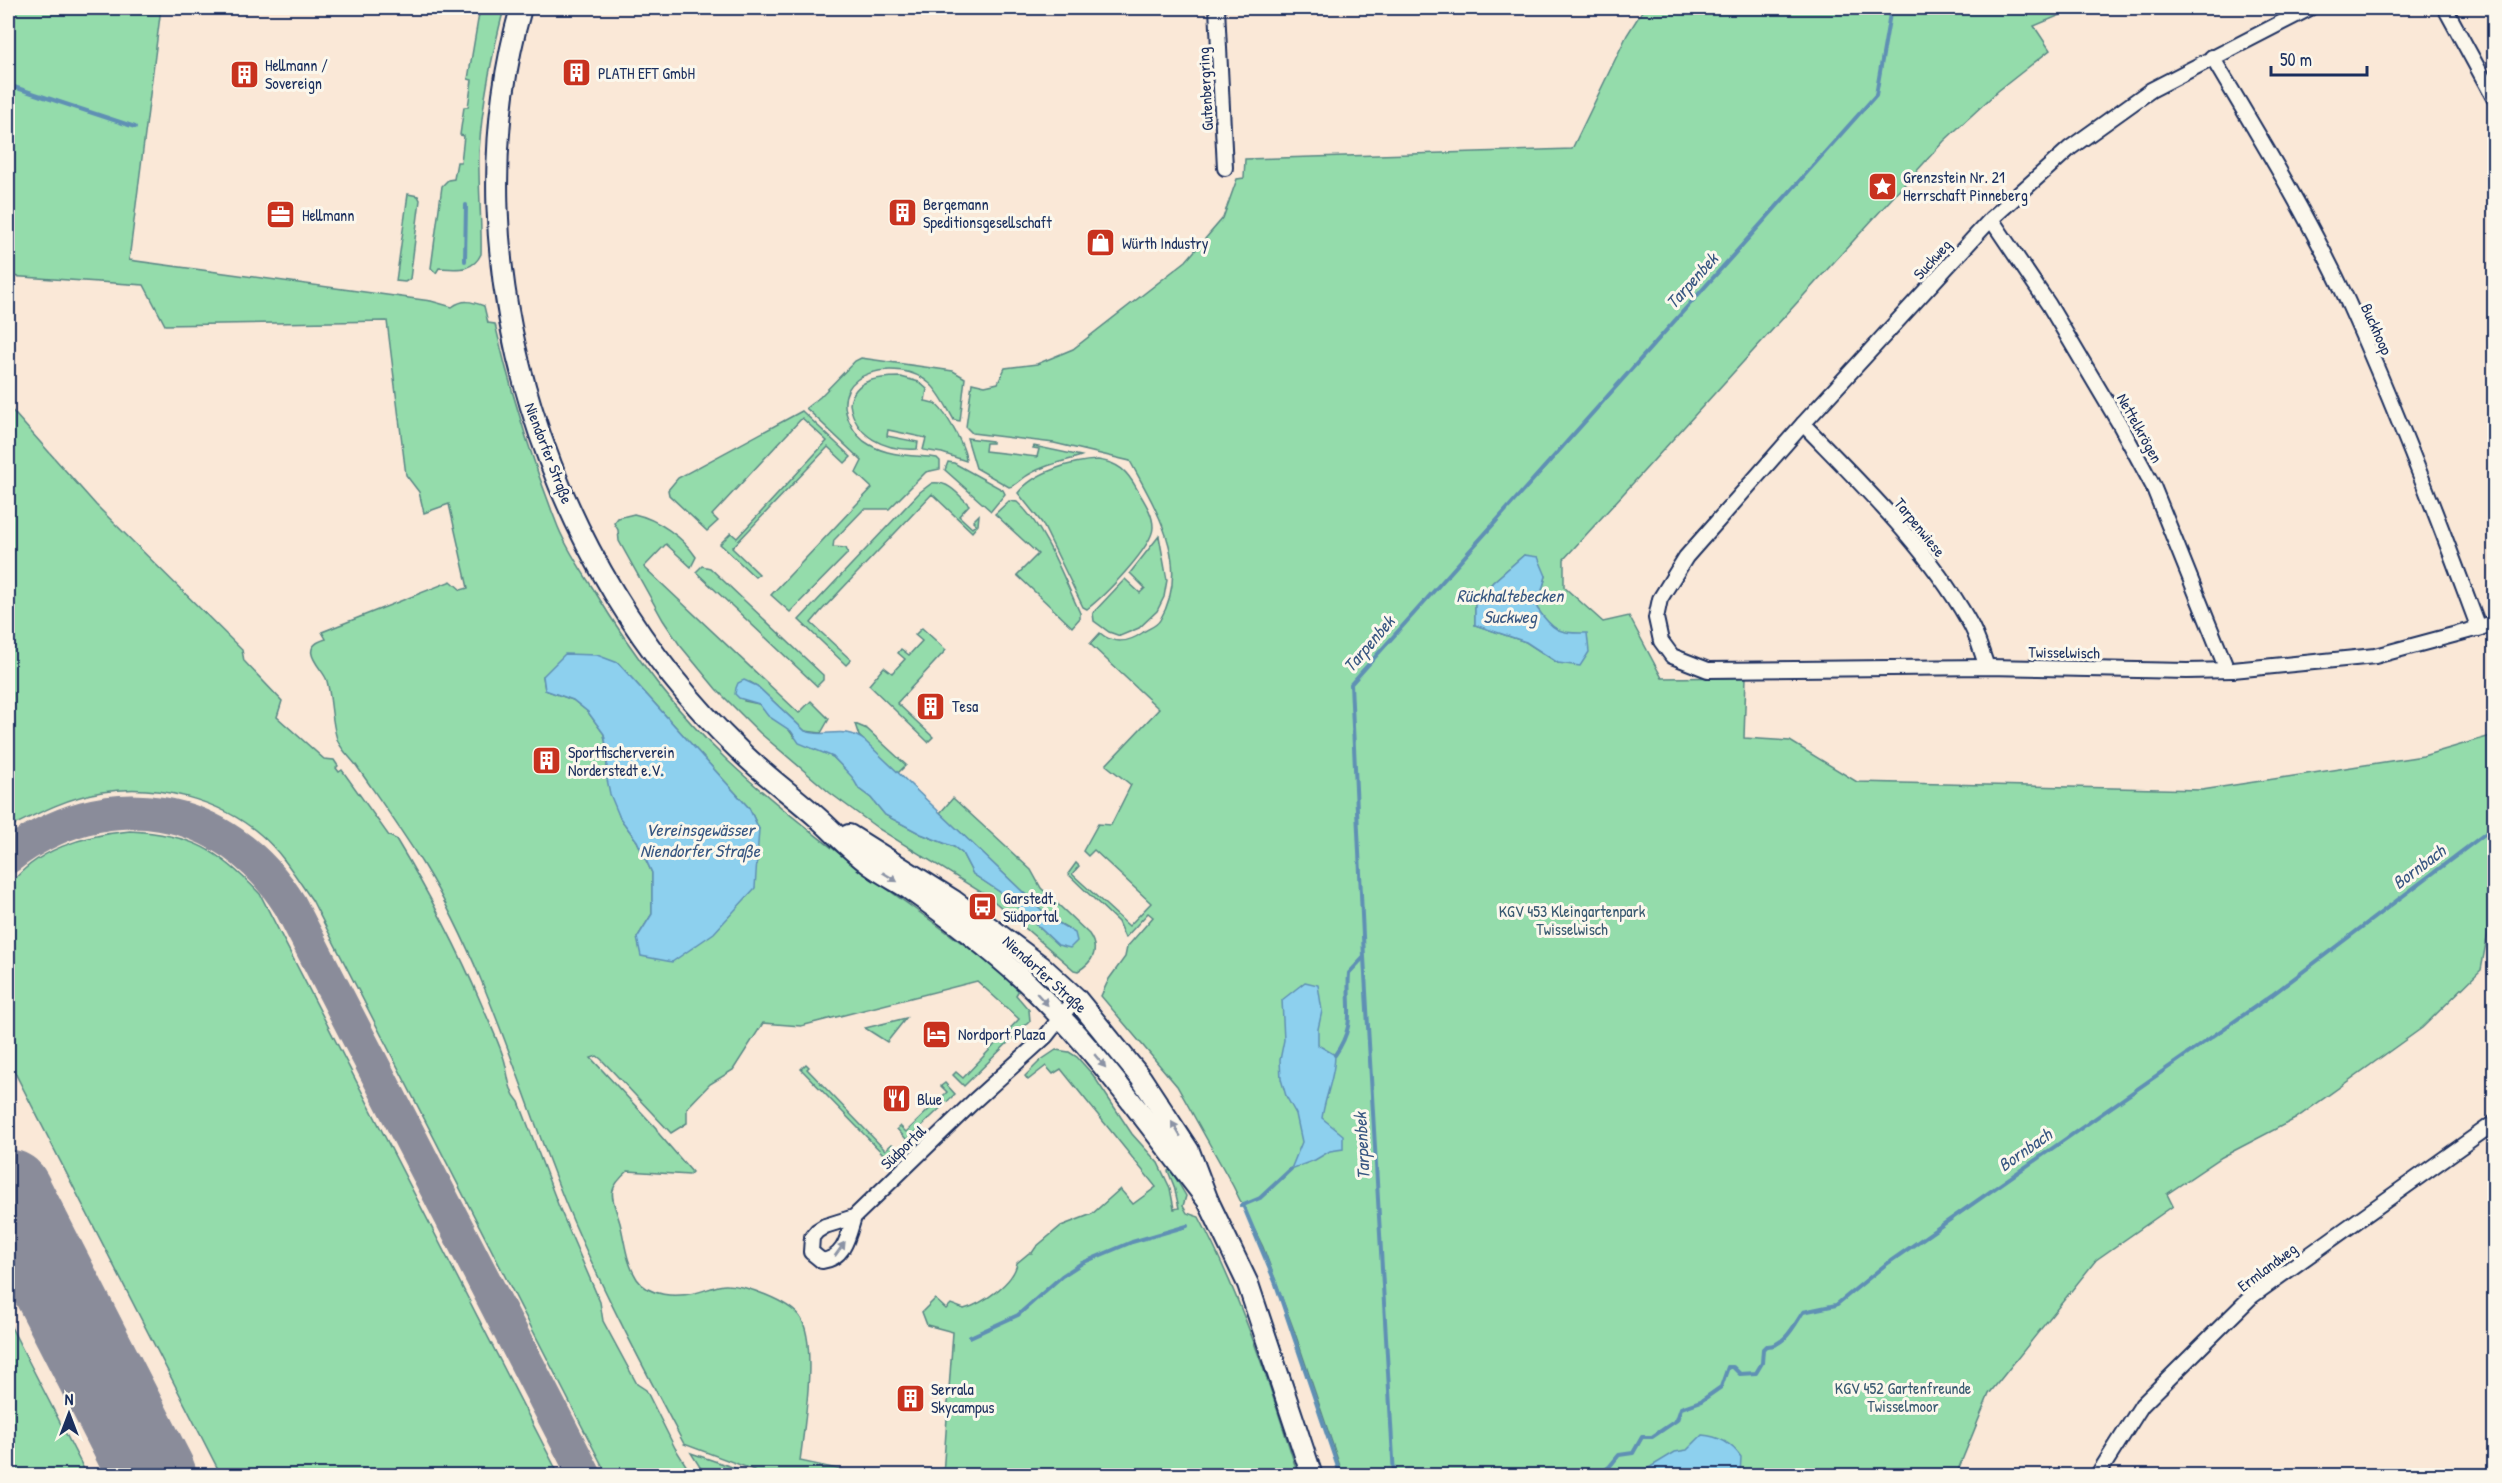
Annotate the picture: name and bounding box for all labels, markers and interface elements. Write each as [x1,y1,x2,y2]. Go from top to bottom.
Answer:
scale bar [2271,39,2367,77]
street label: Gutenbergring [1192,47,1218,131]
text: 50 m [2280,47,2312,72]
place label: Hellmann / Sovereign [265,54,328,94]
building icon: PLATH EFT GmbH [561,57,593,89]
building icon: Hellmann / Sovereign [228,58,260,90]
place label: PLATH EFT GmbH [598,62,695,84]
place label: Grenzstein Nr. 21 Herrschaft Pinneberg [1903,166,2028,206]
place icon: Grenzstein Nr. 21 Herrschaft Pinneberg [1866,170,1898,202]
place label: Bergemann Speditionsgesellschaft [923,193,1052,233]
building icon: Bergemann Speditionsgesellschaft [886,197,918,229]
office icon: Hellmann [265,199,297,231]
place label: Hellmann [302,204,354,226]
shop icon: Würth Industry [1085,227,1117,259]
place label: Würth Industry [1122,232,1209,254]
street label: Suckweg [1908,234,1956,284]
water label: Tarpenbek [1660,246,1725,314]
street label: Buckhoop [2356,300,2398,358]
street label: Nettelkrögen [2112,389,2168,467]
street label: Niendorfer Straße [520,399,579,507]
street label: Tarpenwiese [1889,493,1951,562]
water label: Rückhaltebecken Suckweg [1457,583,1565,629]
water label: Tarpenbek [1337,609,1401,677]
street label: Twisselwisch [2028,640,2100,664]
building icon: Tesa [915,690,947,722]
place label: Tesa [952,695,978,717]
place label: Sportfischerverein Norderstedt e.V. [568,741,674,781]
building icon: Sportfischerverein Norderstedt e.V. [531,745,563,777]
water label: Vereinsgewässer Niendorfer Straße [640,817,761,863]
water label: Bornbach [2387,838,2452,895]
one-way arrow [882,872,898,883]
place label: Garstedt, Südportal [1003,887,1059,927]
bus stop icon: Garstedt, Südportal [966,891,998,923]
park label: KGV 453 Kleingartenpark Twisselwisch [1499,900,1646,940]
street label: Niendorfer Straße [998,930,1092,1018]
one-way arrow [1035,992,1049,1007]
hotel icon: Nordport Plaza [921,1018,953,1050]
place label: Nordport Plaza [958,1023,1045,1045]
one-way arrow [1093,1053,1106,1068]
restaurant icon: Blue [880,1083,912,1115]
place label: Blue [917,1088,943,1110]
water label: Tarpenbek [1347,1110,1376,1180]
street label: Südportal [875,1119,931,1174]
one-way arrow [1170,1121,1181,1137]
water label: Bornbach [1993,1121,2058,1177]
street label: Ermlandweg [2233,1237,2301,1297]
one-way arrow [834,1241,846,1257]
park label: KGV 452 Gartenfreunde Twisselmoor [1835,1377,1972,1417]
place label: Serrala Skycampus [931,1378,995,1418]
building icon: Serrala Skycampus [894,1382,926,1414]
north arrow [39,1384,99,1444]
text: N [65,1388,74,1410]

